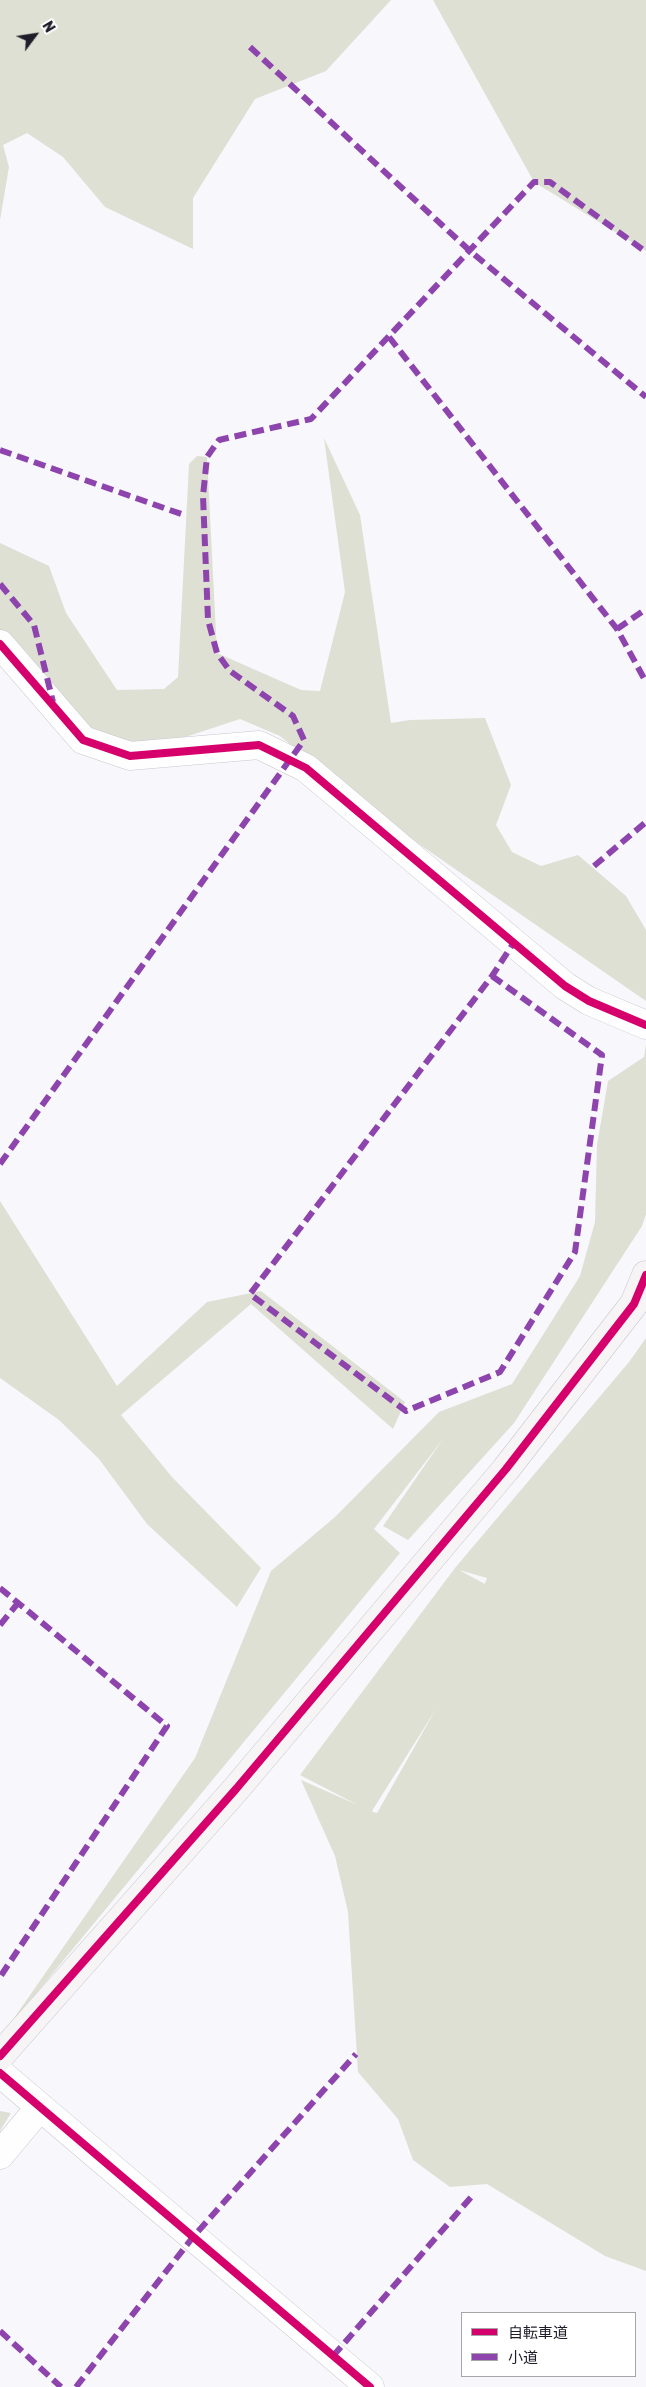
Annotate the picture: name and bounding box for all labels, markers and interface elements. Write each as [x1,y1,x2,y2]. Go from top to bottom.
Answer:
north arrow [10,10,60,60]
text: N [38,18,58,36]
legend [461,2312,636,2377]
text: 自転車道 [508,2324,568,2342]
text: 小道 [508,2349,538,2367]

